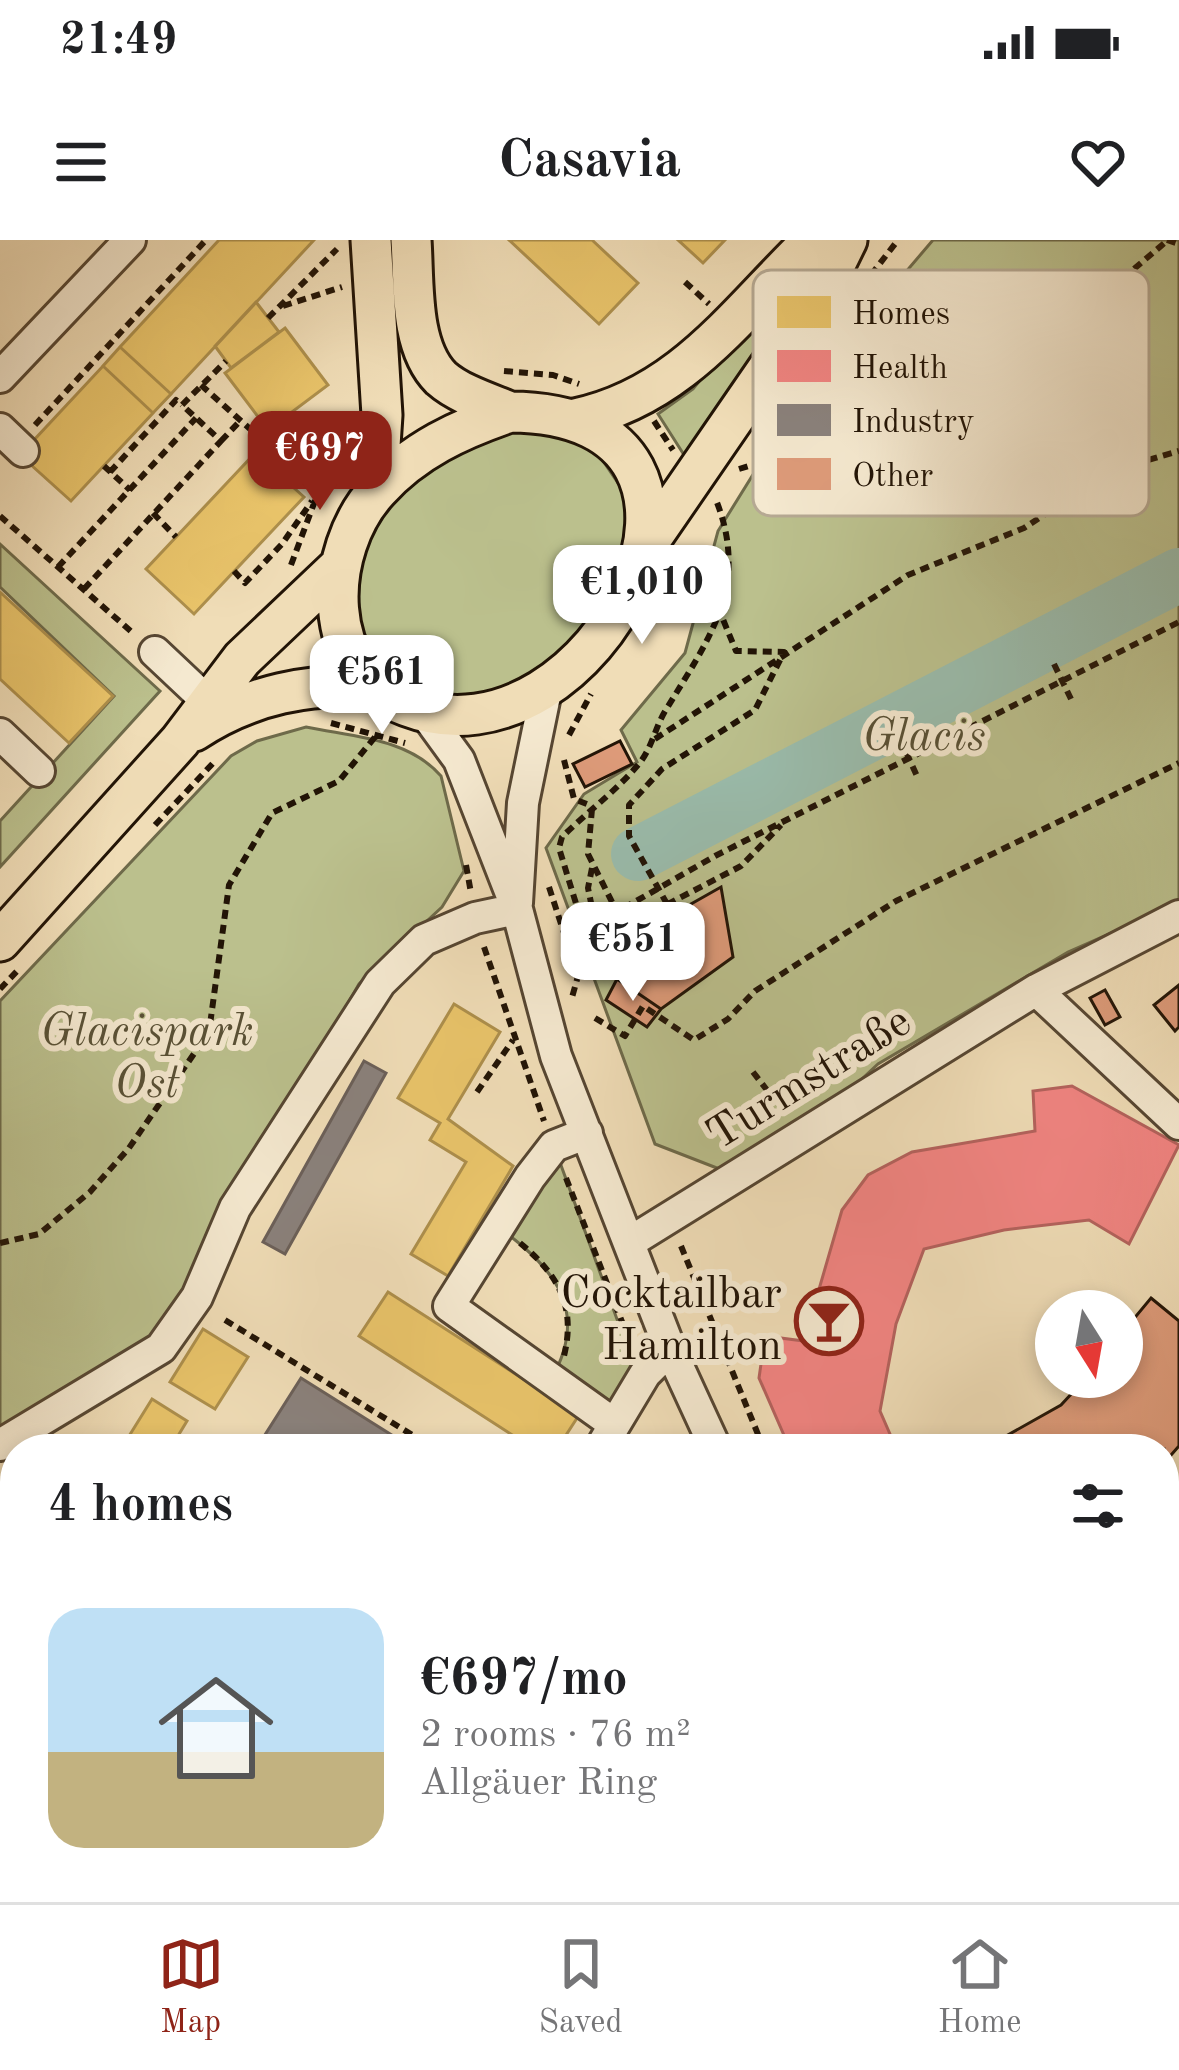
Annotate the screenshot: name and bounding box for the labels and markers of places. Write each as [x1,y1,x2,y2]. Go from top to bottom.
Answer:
pin: €697 [249,411,391,513]
pin: €1,010 [544,545,740,647]
pin: €561 [311,635,453,737]
pin: €551 [562,902,704,1004]
place label: Cocktailbar Hamilton [561,1273,782,1370]
bar icon: Cocktailbar Hamilton [794,1286,864,1356]

